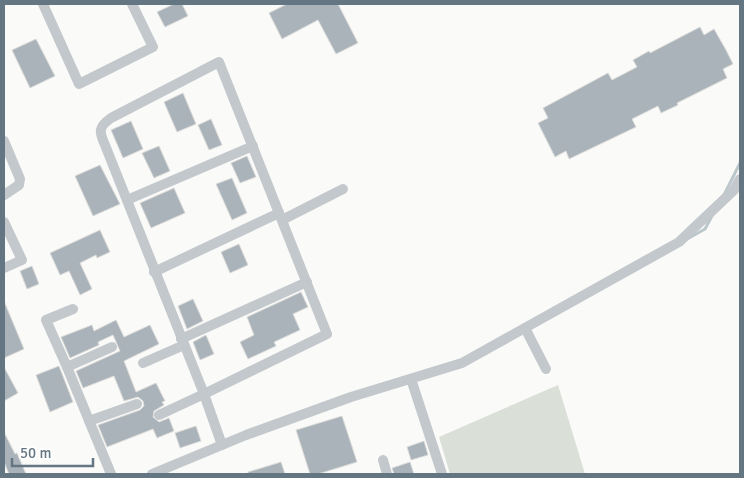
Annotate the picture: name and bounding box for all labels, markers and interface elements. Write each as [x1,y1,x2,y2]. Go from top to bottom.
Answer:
scale bar [12,436,94,468]
text: 50 m [20,444,51,462]

